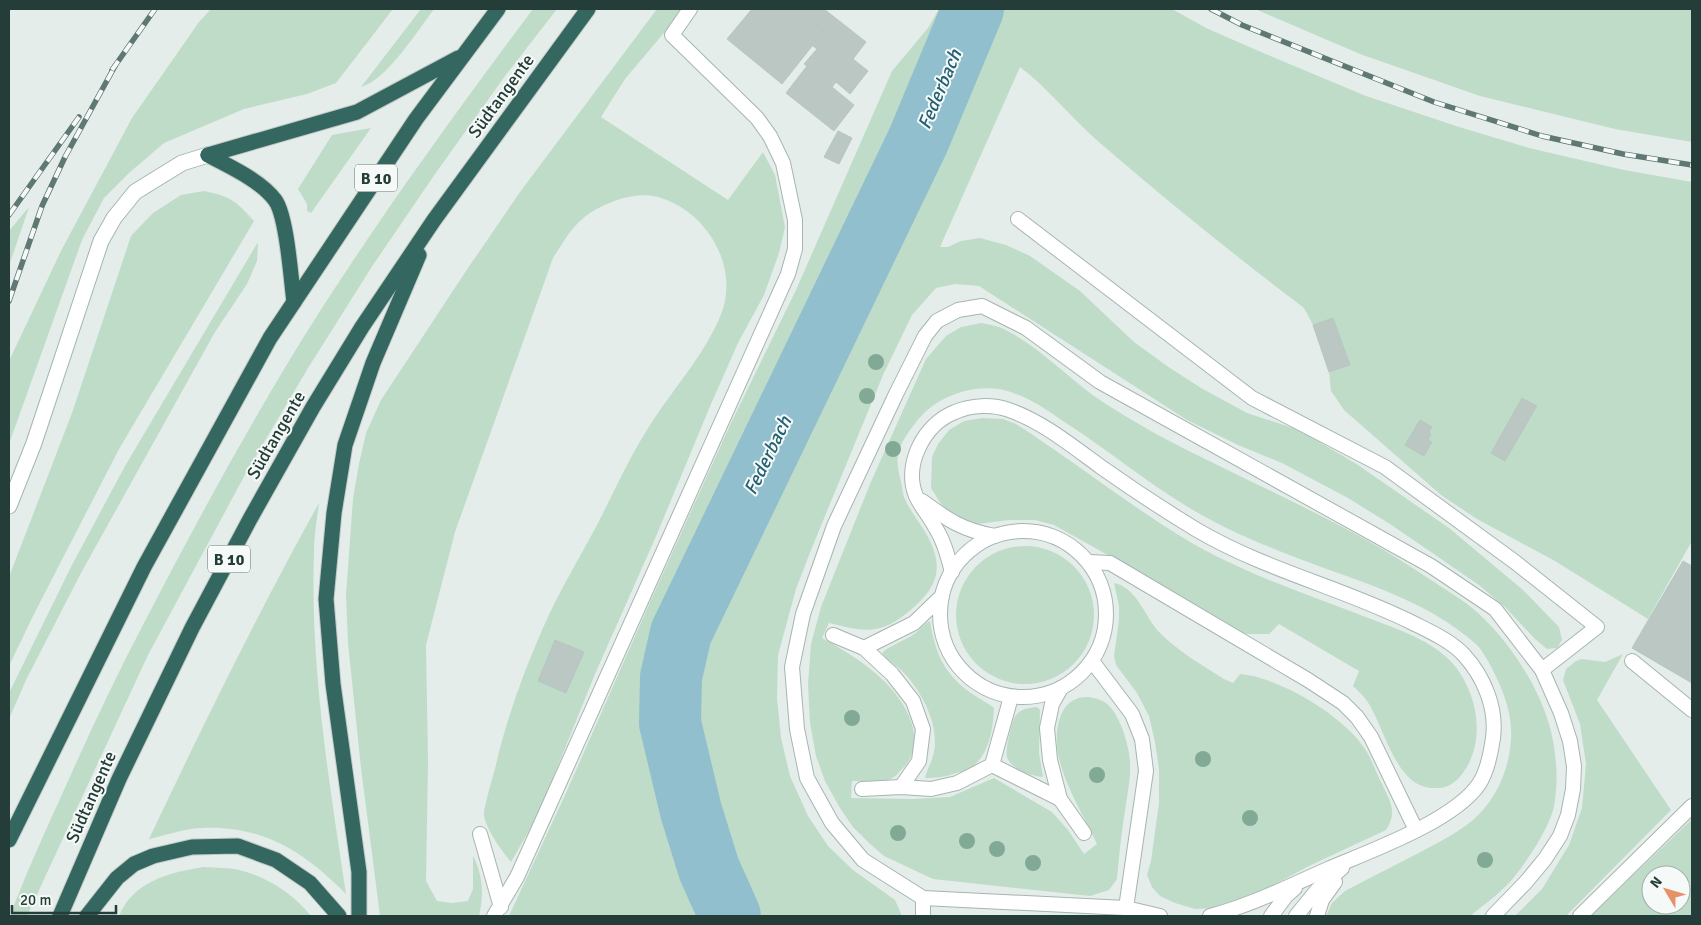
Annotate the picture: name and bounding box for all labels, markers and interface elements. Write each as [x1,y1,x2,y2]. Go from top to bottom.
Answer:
water label: Federbach [912,45,968,133]
street label: Südtangente [463,50,539,142]
road number: B 10 [355,164,397,192]
street label: Südtangente [242,387,310,483]
water label: Federbach [739,412,797,499]
road number: B 10 [208,546,250,572]
street label: Südtangente [61,748,121,846]
north arrow [1641,865,1691,915]
text: N [1646,873,1666,891]
scale bar [12,882,116,914]
text: 20 m [20,891,51,909]

